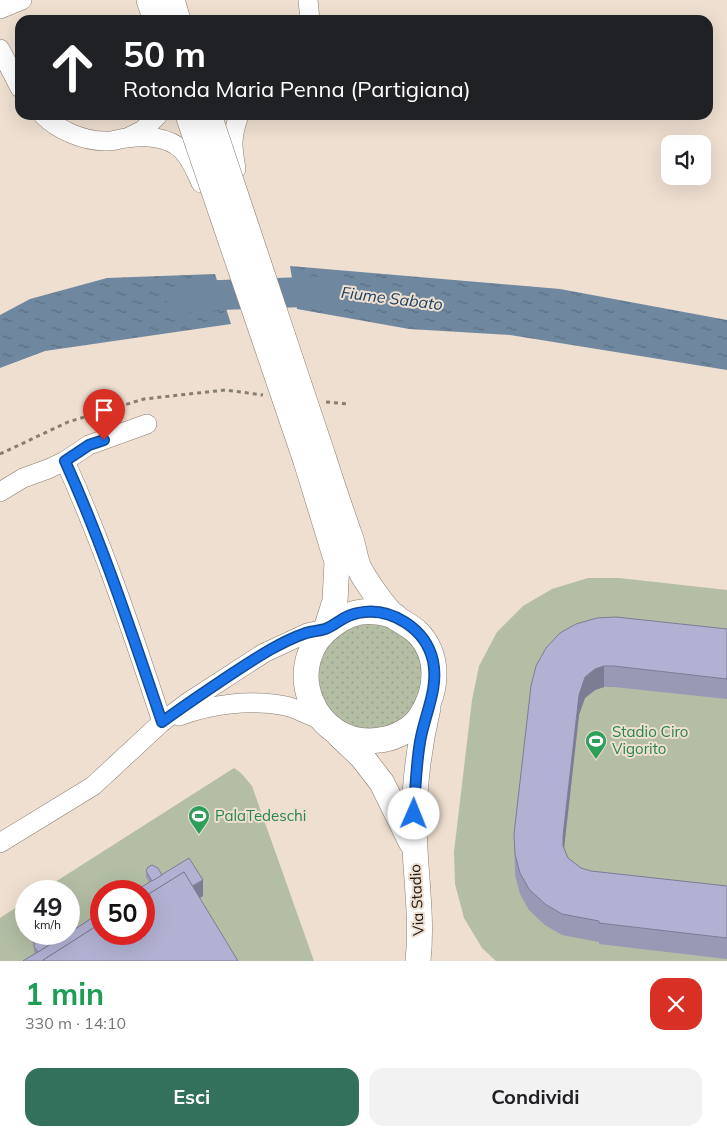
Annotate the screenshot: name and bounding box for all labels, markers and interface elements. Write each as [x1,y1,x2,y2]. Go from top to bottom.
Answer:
text: 50 m [123,32,206,76]
icon: ahead [40,35,105,100]
text: Rotonda Maria Penna (Partigiana) [123,75,471,103]
map controls [661,135,711,185]
button: sound [661,135,711,185]
water label: Fiume Sabato [340,282,444,314]
pin [83,389,125,440]
icon: arrive [90,396,118,424]
place label: Stadio Ciro Vigorito [612,722,688,758]
sports icon: Stadio Ciro Vigorito [584,729,608,760]
position arrow [387,787,439,839]
sports icon: PalaTedeschi [187,804,211,835]
place label: PalaTedeschi [215,806,306,825]
street label: Via Stadio [405,864,428,936]
speed limit sign: 50 [90,880,155,945]
text: 49 [32,891,63,922]
text: km/h [34,917,61,932]
text: 1 min [25,975,104,1013]
button: close [650,978,702,1030]
text: 330 m · 14:10 [25,1013,126,1033]
button: Esci [25,1068,359,1126]
button: Condividi [369,1068,702,1126]

